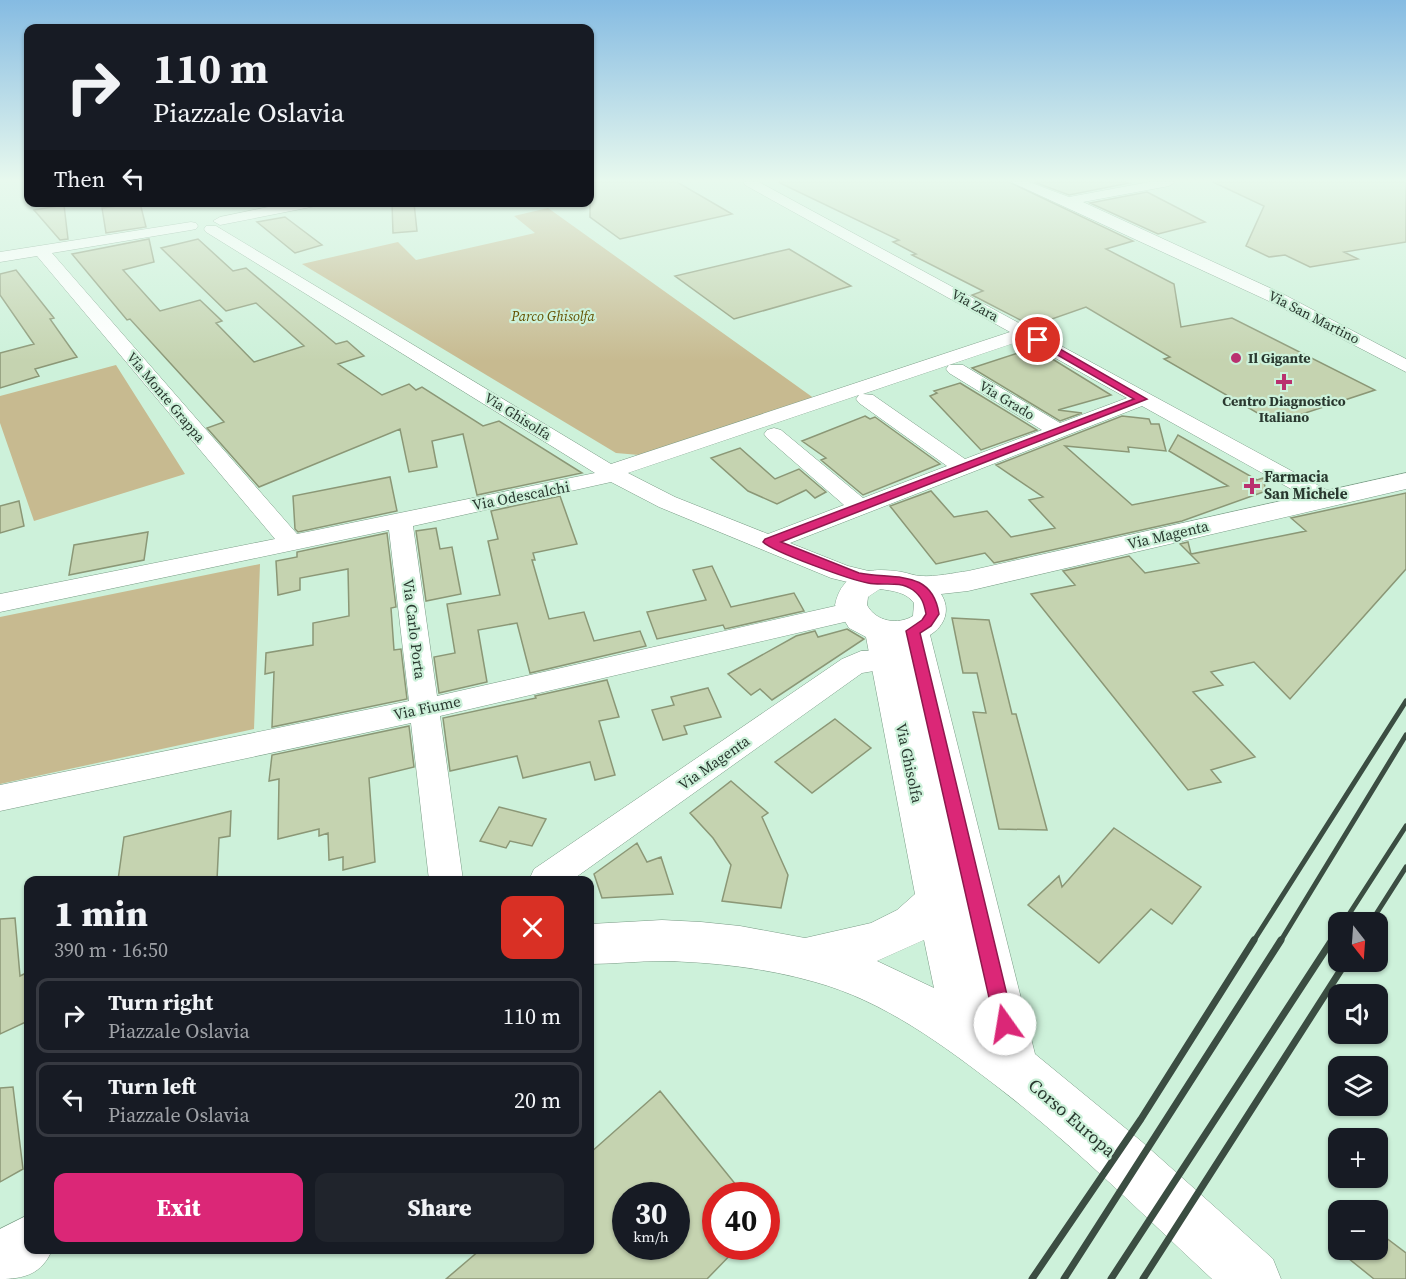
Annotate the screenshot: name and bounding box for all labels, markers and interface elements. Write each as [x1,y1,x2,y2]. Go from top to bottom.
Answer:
text: 110 m [153,39,268,97]
icon: right [54,48,132,126]
text: Piazzale Oslavia [153,94,344,131]
icon: left [117,162,150,195]
text: Then [54,164,105,194]
street label: Via Zara [948,284,1003,327]
street label: Via San Martino [1265,285,1363,349]
park label: Parco Ghisolfa [510,306,596,326]
pin [1012,314,1063,365]
icon: arrive [1021,323,1054,356]
street label: Via Monte Grappa [122,348,210,447]
place label: Il Gigante [1248,348,1310,368]
marker: Il Gigante [1229,351,1243,365]
marker: Centro Diagnostico Italiano [1275,373,1293,391]
street label: Via Grado [975,376,1039,425]
street label: Via Ghisolfa [481,387,556,445]
place label: Centro Diagnostico Italiano [1222,391,1346,427]
place label: Farmacia San Michele [1264,466,1348,504]
street label: Via Odescalchi [471,476,571,515]
marker: Farmacia San Michele [1245,479,1259,493]
street label: Via Magenta [1125,515,1211,554]
street label: Via Carlo Porta [398,578,431,680]
street label: Via Fiume [391,690,463,725]
street label: Via Ghisolfa [891,721,928,805]
street label: Via Magenta [674,730,754,795]
text: 1 min [54,889,148,938]
button: close [501,896,564,959]
north arrow [1328,912,1388,972]
map controls [1328,912,1388,1260]
text: 390 m · 16:50 [54,936,168,964]
button: sound [1328,984,1388,1044]
text: Turn right [108,987,213,1017]
position arrow [973,992,1037,1056]
icon: right [57,999,90,1032]
text: 110 m [503,1001,561,1031]
text: Piazzale Oslavia [108,1017,250,1045]
button: layers [1328,1056,1388,1116]
text: Turn left [108,1071,196,1101]
street label: Corso Europa [1023,1073,1122,1163]
icon: left [57,1083,90,1116]
text: 20 m [514,1085,561,1115]
text: Piazzale Oslavia [108,1101,250,1129]
button: + [1328,1128,1388,1188]
button: Exit [54,1173,303,1242]
button: Share [315,1173,564,1242]
speed limit sign: 40 [702,1182,780,1260]
text: 30 [635,1193,667,1234]
button: − [1328,1200,1388,1260]
text: km/h [633,1226,669,1247]

